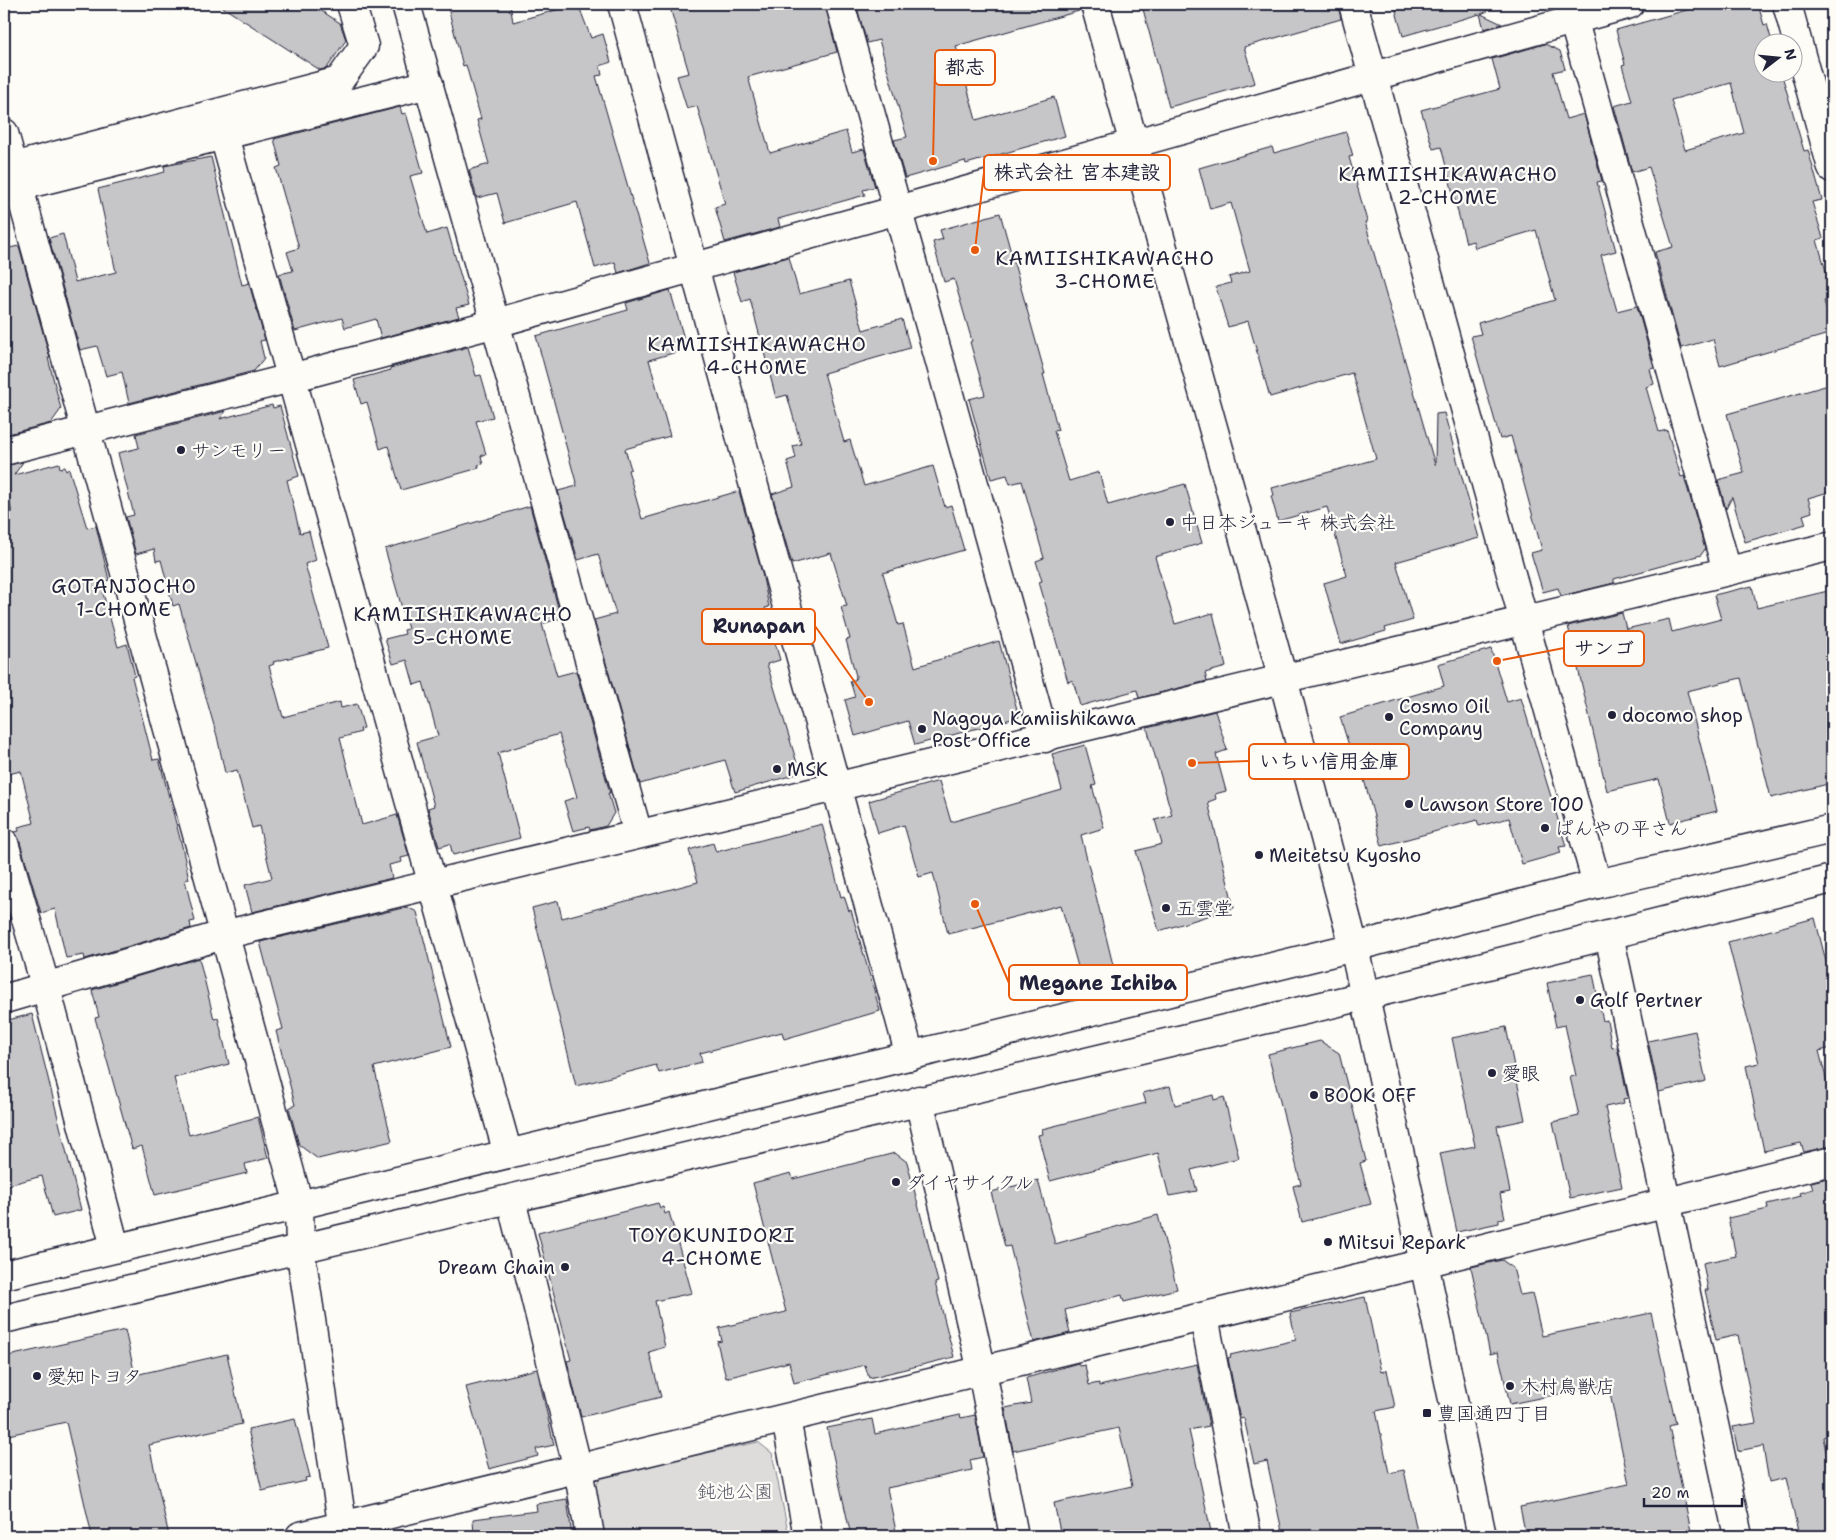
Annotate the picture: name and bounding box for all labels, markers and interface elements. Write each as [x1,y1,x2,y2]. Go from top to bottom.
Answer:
north arrow [1754,32,1804,82]
text: N [1780,47,1801,62]
callout: 都志 [935,50,995,85]
text: 都志 [945,54,985,80]
callout: 株式会社 宮本建設 [984,155,1170,190]
text: 株式会社 宮本建設 [994,159,1160,185]
district label: KAMIISHIKAWACHO 2-CHOME [1338,161,1558,210]
district label: KAMIISHIKAWACHO 3-CHOME [995,245,1215,294]
district label: KAMIISHIKAWACHO 4-CHOME [647,331,867,380]
place label: サンモリー [191,438,286,463]
marker: サンモリー [175,444,187,456]
place label: 中日本ジューキ 株式会社 [1180,510,1395,535]
marker: 中日本ジューキ 株式会社 [1164,516,1176,528]
district label: GOTANJOCHO 1-CHOME [51,573,197,622]
district label: KAMIISHIKAWACHO 5-CHOME [353,601,573,650]
callout: Runapan [702,609,815,644]
text: Runapan [713,613,805,639]
callout: サンゴ [1564,631,1644,666]
text: サンゴ [1574,635,1634,661]
place label: Cosmo Oil Company [1399,694,1490,741]
place label: docomo shop [1622,703,1743,728]
place label: Nagoya Kamiishikawa Post Office [932,706,1136,753]
marker: docomo shop [1606,709,1618,721]
marker: Cosmo Oil Company [1383,711,1395,723]
marker: Nagoya Kamiishikawa Post Office [916,723,928,735]
callout: いちい信用金庫 [1249,744,1409,779]
text: いちい信用金庫 [1259,748,1399,774]
place label: MSK [787,757,828,782]
marker: MSK [771,763,783,775]
place label: Lawson Store 100 [1419,792,1584,817]
marker: Lawson Store 100 [1403,798,1415,810]
place label: ぱんやの平さん [1555,816,1688,841]
marker: ぱんやの平さん [1539,822,1551,834]
place label: Meitetsu Kyosho [1269,843,1421,868]
marker: Meitetsu Kyosho [1253,849,1265,861]
place label: 五雲堂 [1176,896,1233,921]
marker: 五雲堂 [1160,902,1172,914]
callout: Megane Ichiba [1009,965,1187,1000]
text: Megane Ichiba [1019,970,1177,996]
place label: Golf Pertner [1590,988,1703,1013]
marker: Golf Pertner [1574,994,1586,1006]
place label: 愛眼 [1502,1061,1540,1086]
marker: 愛眼 [1486,1067,1498,1079]
place label: BOOK OFF [1324,1083,1416,1108]
marker: BOOK OFF [1308,1089,1320,1101]
place label: ダイヤサイクル [906,1170,1034,1195]
marker: ダイヤサイクル [890,1176,902,1188]
district label: TOYOKUNIDORI 4-CHOME [628,1222,796,1271]
place label: Mitsui Repark [1338,1230,1466,1255]
marker: Mitsui Repark [1322,1236,1334,1248]
place label: Dream Chain [438,1255,555,1280]
marker: Dream Chain [559,1261,571,1273]
place label: 愛知トヨタ [47,1364,142,1389]
marker: 愛知トヨタ [31,1370,43,1382]
place label: 木村鳥獣店 [1520,1374,1615,1399]
marker: 木村鳥獣店 [1504,1380,1516,1392]
place label: 豊国通四丁目 [1437,1401,1551,1426]
marker: 豊国通四丁目 [1421,1407,1433,1419]
scale bar [1644,1475,1741,1507]
park label: 鈍池公園 [697,1479,773,1504]
text: 20 m [1651,1483,1690,1503]

